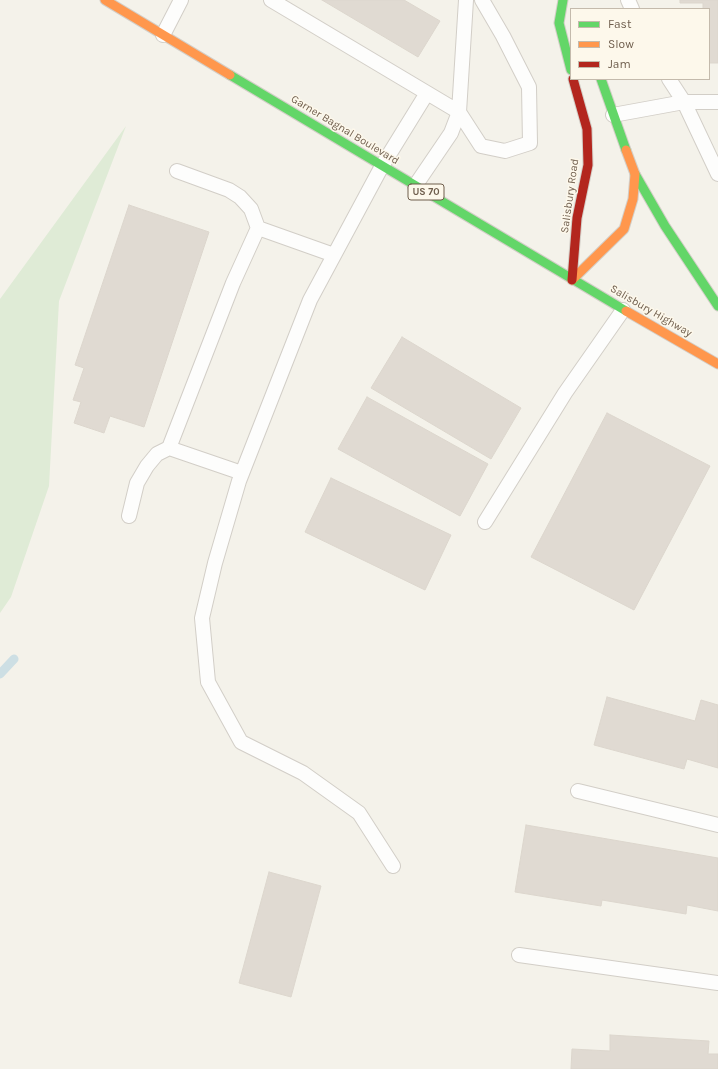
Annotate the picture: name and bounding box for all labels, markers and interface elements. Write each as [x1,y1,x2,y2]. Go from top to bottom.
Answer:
legend [570,8,710,80]
text: Fast [608,17,631,31]
text: Slow [608,37,634,51]
text: Jam [608,57,631,71]
street label: Garner Bagnal Boulevard [289,92,401,168]
street label: Salisbury Road [558,158,582,234]
road number: US 70 [408,184,444,200]
street label: Salisbury Highway [608,282,694,340]

